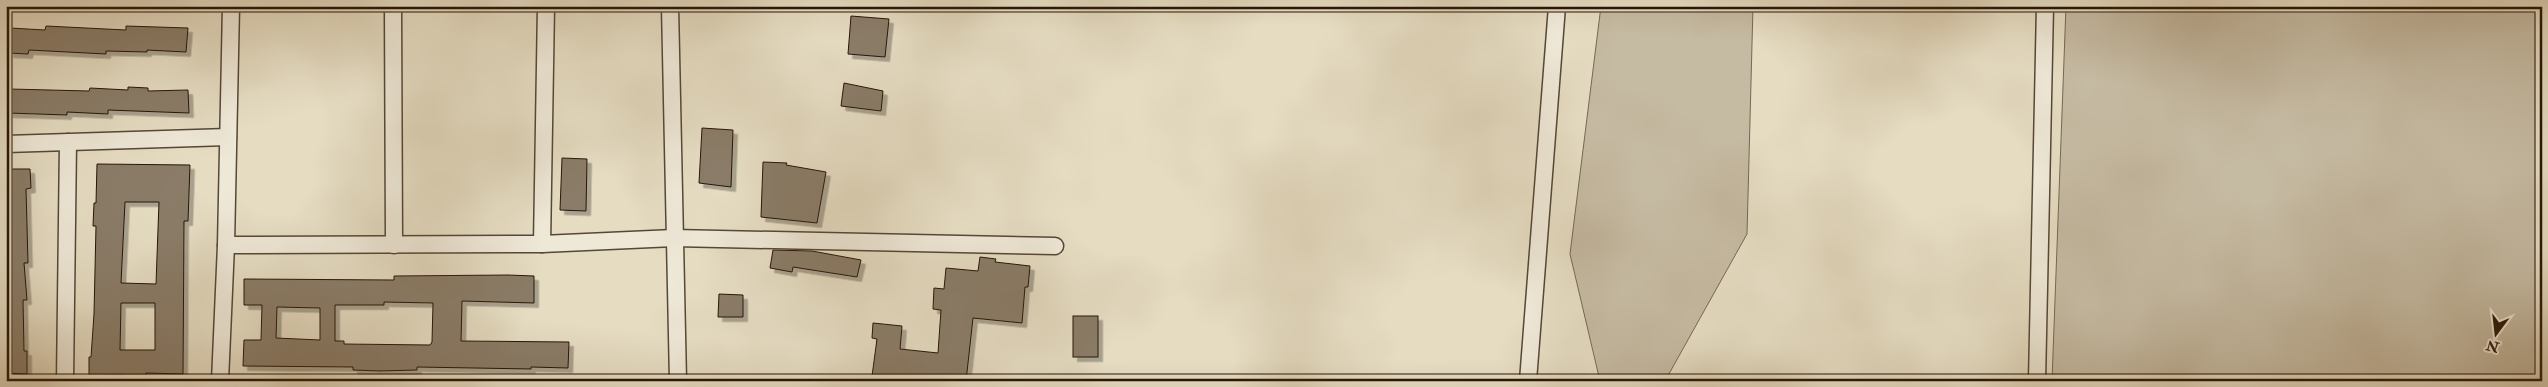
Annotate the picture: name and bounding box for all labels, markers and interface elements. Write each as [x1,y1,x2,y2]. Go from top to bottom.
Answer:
north arrow [2470,310,2520,360]
text: N [2484,336,2502,356]

